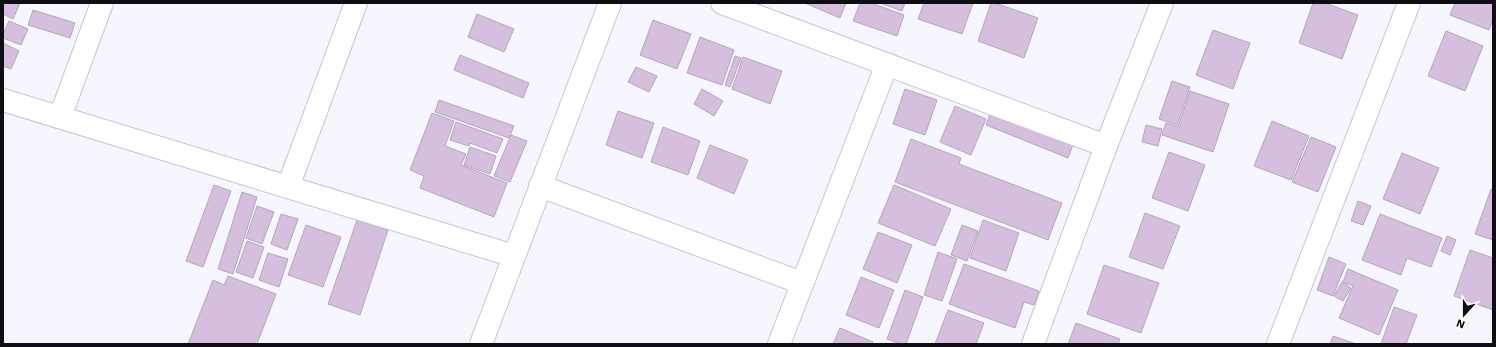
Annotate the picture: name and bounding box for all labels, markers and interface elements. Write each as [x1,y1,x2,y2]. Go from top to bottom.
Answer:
north arrow [1444,295,1484,335]
text: N [1454,316,1467,331]

